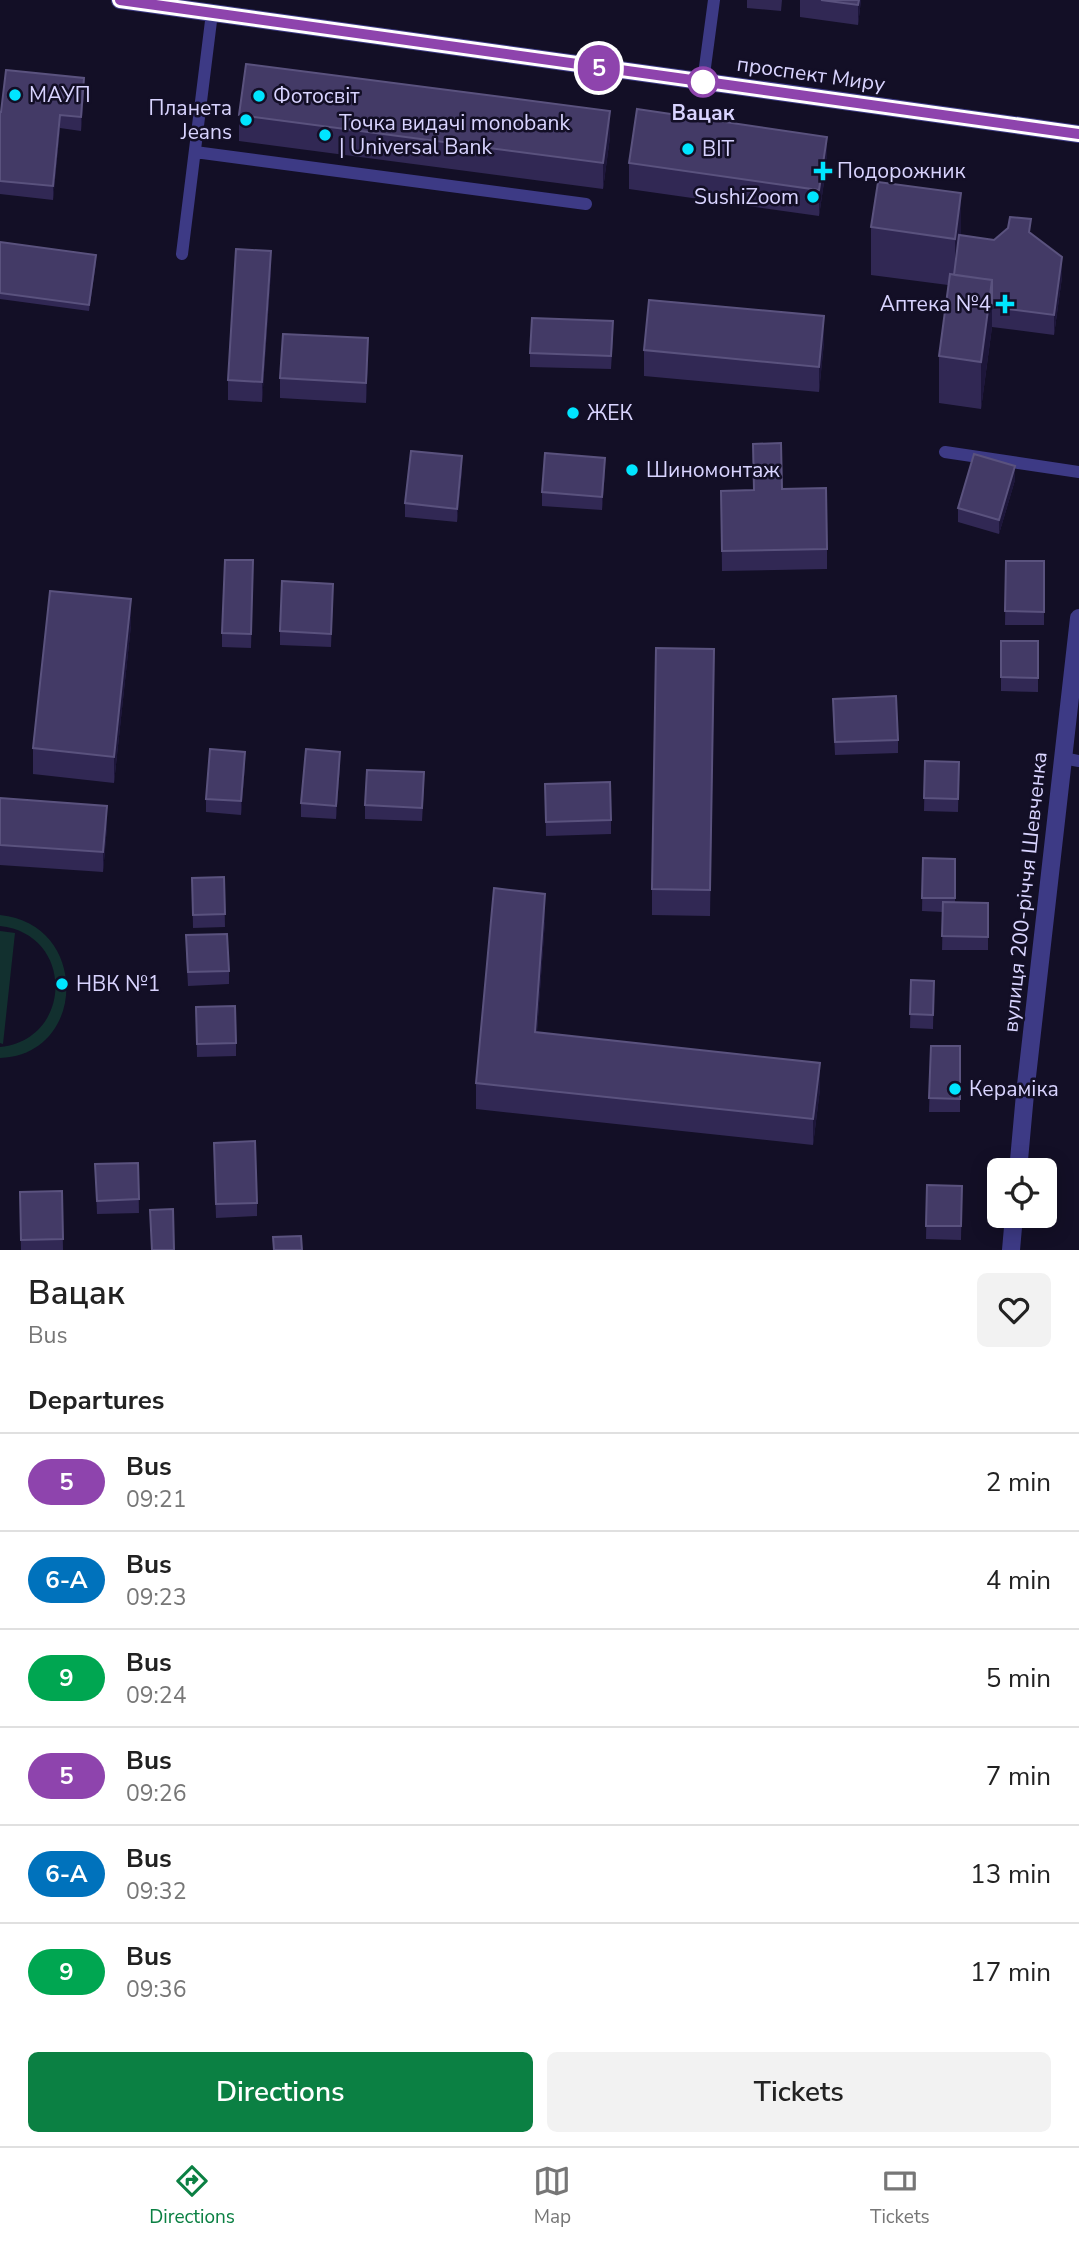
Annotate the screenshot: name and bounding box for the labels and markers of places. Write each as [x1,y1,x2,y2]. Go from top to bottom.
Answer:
marker: Вацак [688,67,718,97]
place label: МАУП [29,81,91,109]
place label: Фотосвіт [273,82,360,110]
marker: МАУП [7,87,23,103]
marker: Фотосвіт [251,88,267,104]
place label: Планета Jeans [148,94,232,146]
place label: Вацак [672,99,735,127]
place label: Точка видачі monobank | Universal Bank [339,109,570,161]
marker: Планета Jeans [238,112,254,128]
marker: Точка видачі monobank | Universal Bank [317,127,333,143]
place label: ВІТ [702,135,735,163]
marker: ВІТ [680,141,696,157]
place label: Подорожник [837,157,966,185]
marker: Подорожник [815,163,831,179]
place label: SushiZoom [694,183,799,211]
marker: SushiZoom [805,189,821,205]
place label: Аптека №4 [880,290,991,318]
marker: Аптека №4 [997,296,1013,312]
place label: ЖЕК [587,399,634,427]
marker: ЖЕК [565,405,581,421]
place label: Шиномонтаж [646,456,780,484]
marker: Шиномонтаж [624,462,640,478]
place label: НВК №1 [76,970,160,998]
marker: НВК №1 [54,976,70,992]
place label: Кераміка [969,1075,1059,1103]
marker: Кераміка [947,1081,963,1097]

